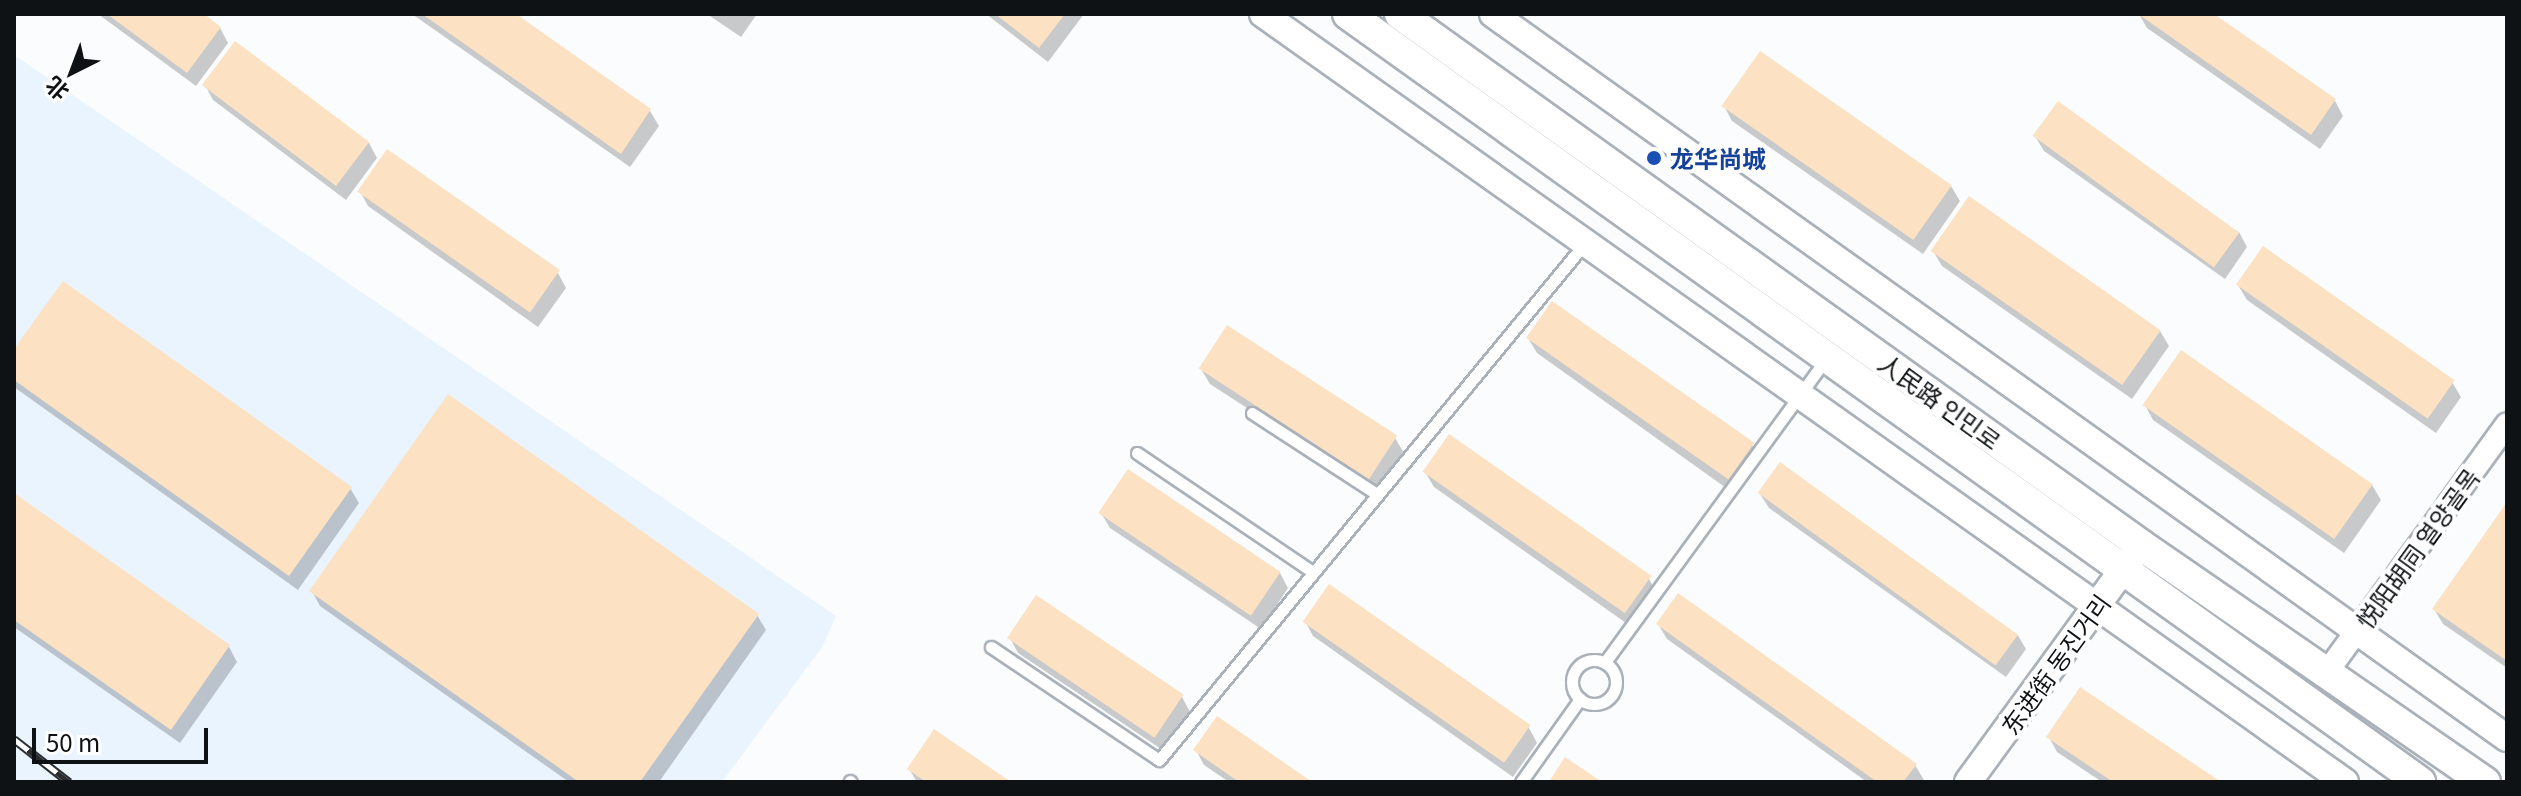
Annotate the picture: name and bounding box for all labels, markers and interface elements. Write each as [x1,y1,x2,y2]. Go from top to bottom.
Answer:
north arrow [32,32,112,112]
text: 北 [37,71,75,109]
place label: 龙华尚城 [1670,144,1766,172]
marker: 龙华尚城 [1645,149,1663,167]
street label: 人民路 인민로 [1873,347,2007,455]
street label: 悦阳胡同 열양골목 [2350,463,2484,633]
street label: 东进街 동진거리 [1995,589,2115,739]
scale bar [36,712,212,762]
text: 50 m [46,724,100,759]

